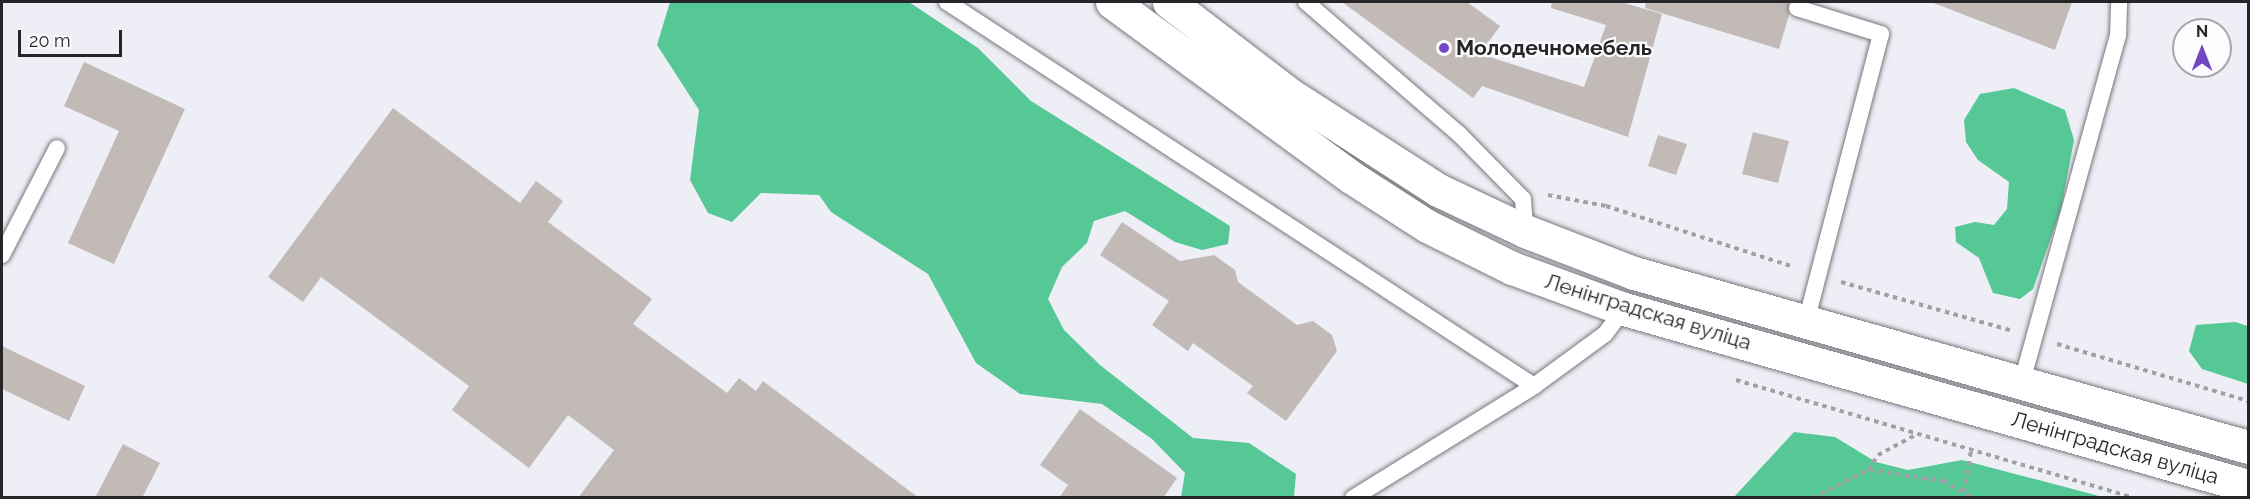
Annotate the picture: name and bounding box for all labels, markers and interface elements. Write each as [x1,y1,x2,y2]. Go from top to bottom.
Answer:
scale bar [21,18,124,56]
north arrow [2172,18,2232,78]
text: N [2196,22,2208,41]
text: 20 m [29,30,71,51]
place label: Молодечномебель [1456,35,1652,61]
marker: Молодечномебель [1437,41,1451,55]
street label: Ленінградская вуліца [1542,269,1754,355]
street label: Ленінградская вуліца [2008,406,2222,490]

